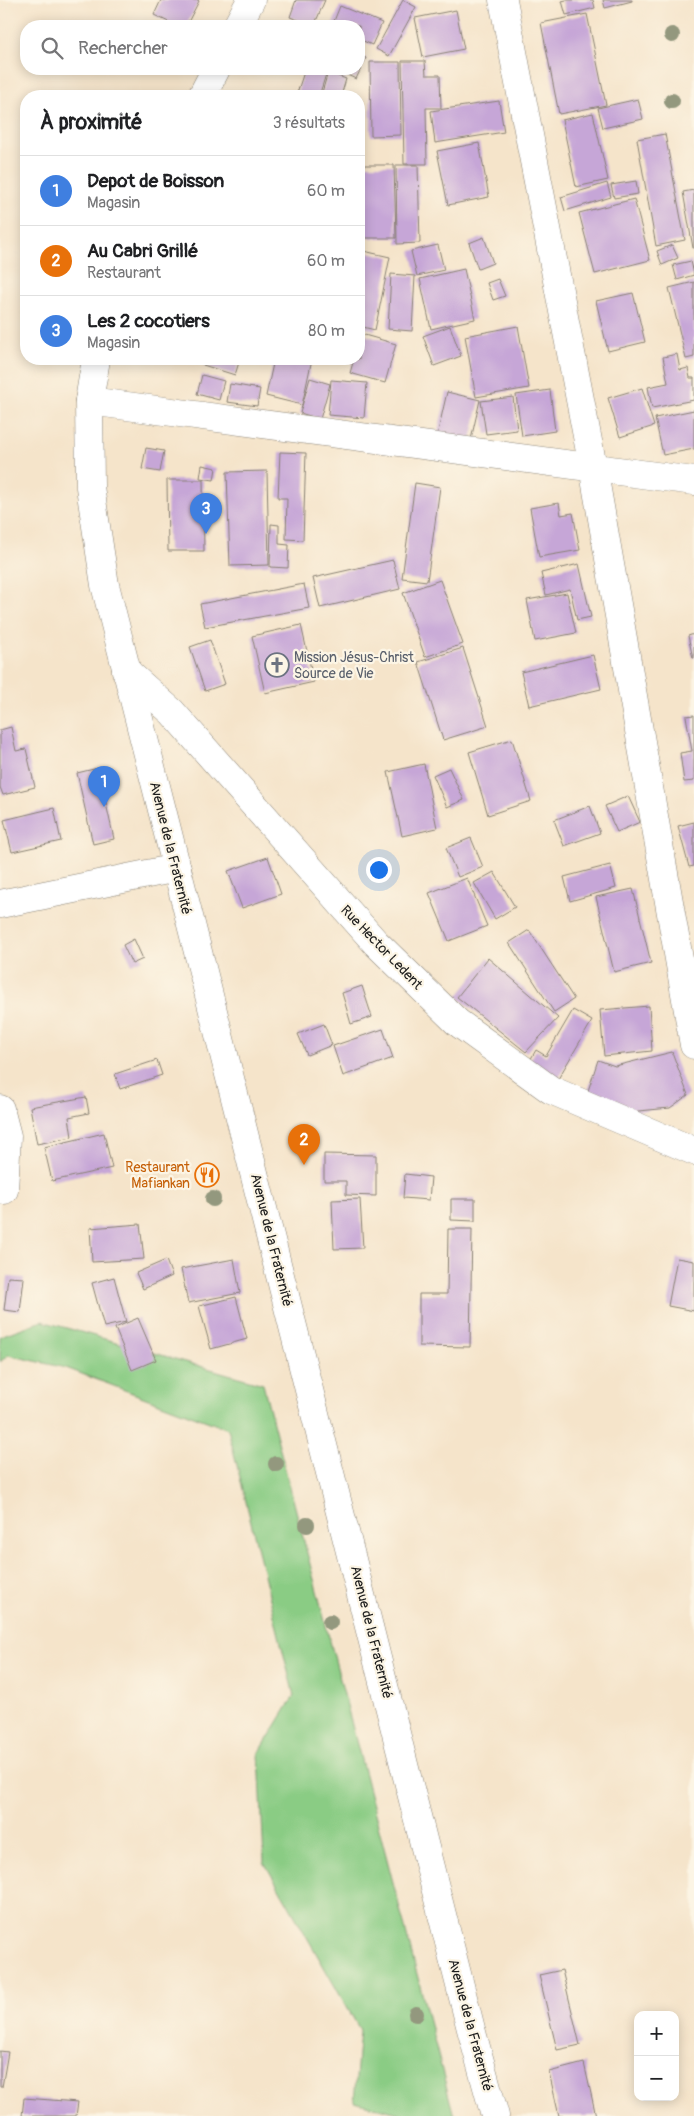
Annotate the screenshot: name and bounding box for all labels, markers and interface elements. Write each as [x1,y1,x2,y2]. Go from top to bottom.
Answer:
search box [20,20,365,75]
icon: search [38,34,66,62]
text: Rechercher [78,36,168,60]
text: À proximité [40,109,143,136]
text: 3 résultats [273,113,345,133]
text: Depot de Boisson [87,169,224,193]
text: 1 [53,181,59,201]
text: 60 m [307,181,345,201]
text: Magasin [87,193,140,213]
text: Au Cabri Grillé [87,239,198,263]
text: 2 [52,251,60,271]
text: 60 m [307,251,345,271]
text: Restaurant [87,263,161,283]
text: Les 2 cocotiers [87,309,210,333]
text: 3 [52,321,60,341]
text: 80 m [308,321,345,341]
text: Magasin [87,333,140,353]
pin: 3 [190,493,222,534]
place label: Mission Jésus-Christ Source de Vie [294,649,414,682]
church icon: Mission Jésus-Christ Source de Vie [264,652,290,678]
pin: 1 [88,766,120,807]
street label: Avenue de la Fraternité [146,780,195,916]
your location [366,857,392,883]
street label: Rue Hector Ledent [337,902,426,993]
pin: 2 [288,1124,320,1165]
place label: Restaurant Mafiankan [125,1159,190,1192]
restaurant icon: Restaurant Mafiankan [194,1162,220,1188]
street label: Avenue de la Fraternité [247,1172,296,1308]
street label: Avenue de la Fraternité [347,1564,396,1700]
street label: Avenue de la Fraternité [445,1957,496,2093]
map controls [634,2011,679,2101]
button: + [634,2011,679,2056]
button: − [634,2056,679,2101]

